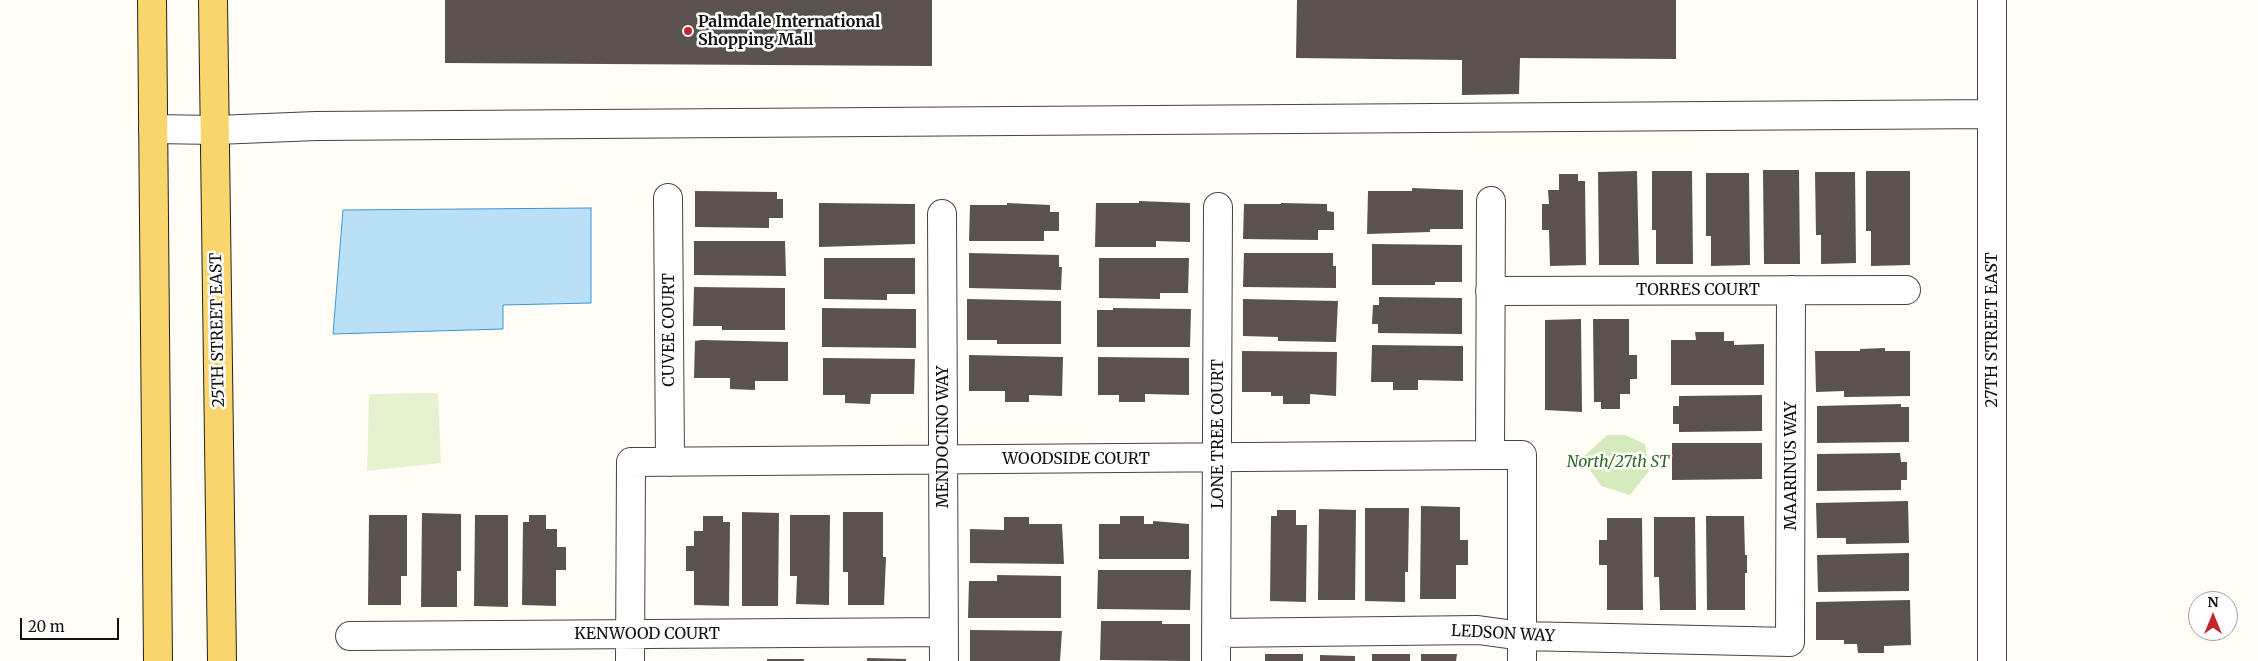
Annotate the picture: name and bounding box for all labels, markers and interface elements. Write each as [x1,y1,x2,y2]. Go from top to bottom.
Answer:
place label: Palmdale International Shopping Mall [698,12,880,50]
marker: Palmdale International Shopping Mall [682,25,694,37]
street label: 25TH STREET EAST [207,252,229,408]
street label: 27TH STREET EAST [1982,252,2002,408]
street label: CUVEE COURT [659,273,679,387]
street label: TORRES COURT [1636,280,1760,300]
street label: LONE TREE COURT [1208,359,1228,509]
street label: MENDOCINO WAY [933,366,953,508]
street label: MAARINUS WAY [1781,401,1801,531]
street label: WOODSIDE COURT [1002,449,1150,469]
park label: North/27th ST [1567,452,1669,472]
north arrow [2188,591,2238,641]
text: N [2207,593,2219,611]
scale bar [22,608,121,640]
text: 20 m [28,617,65,636]
street label: LEDSON WAY [1451,622,1555,646]
street label: KENWOOD COURT [574,624,720,644]

